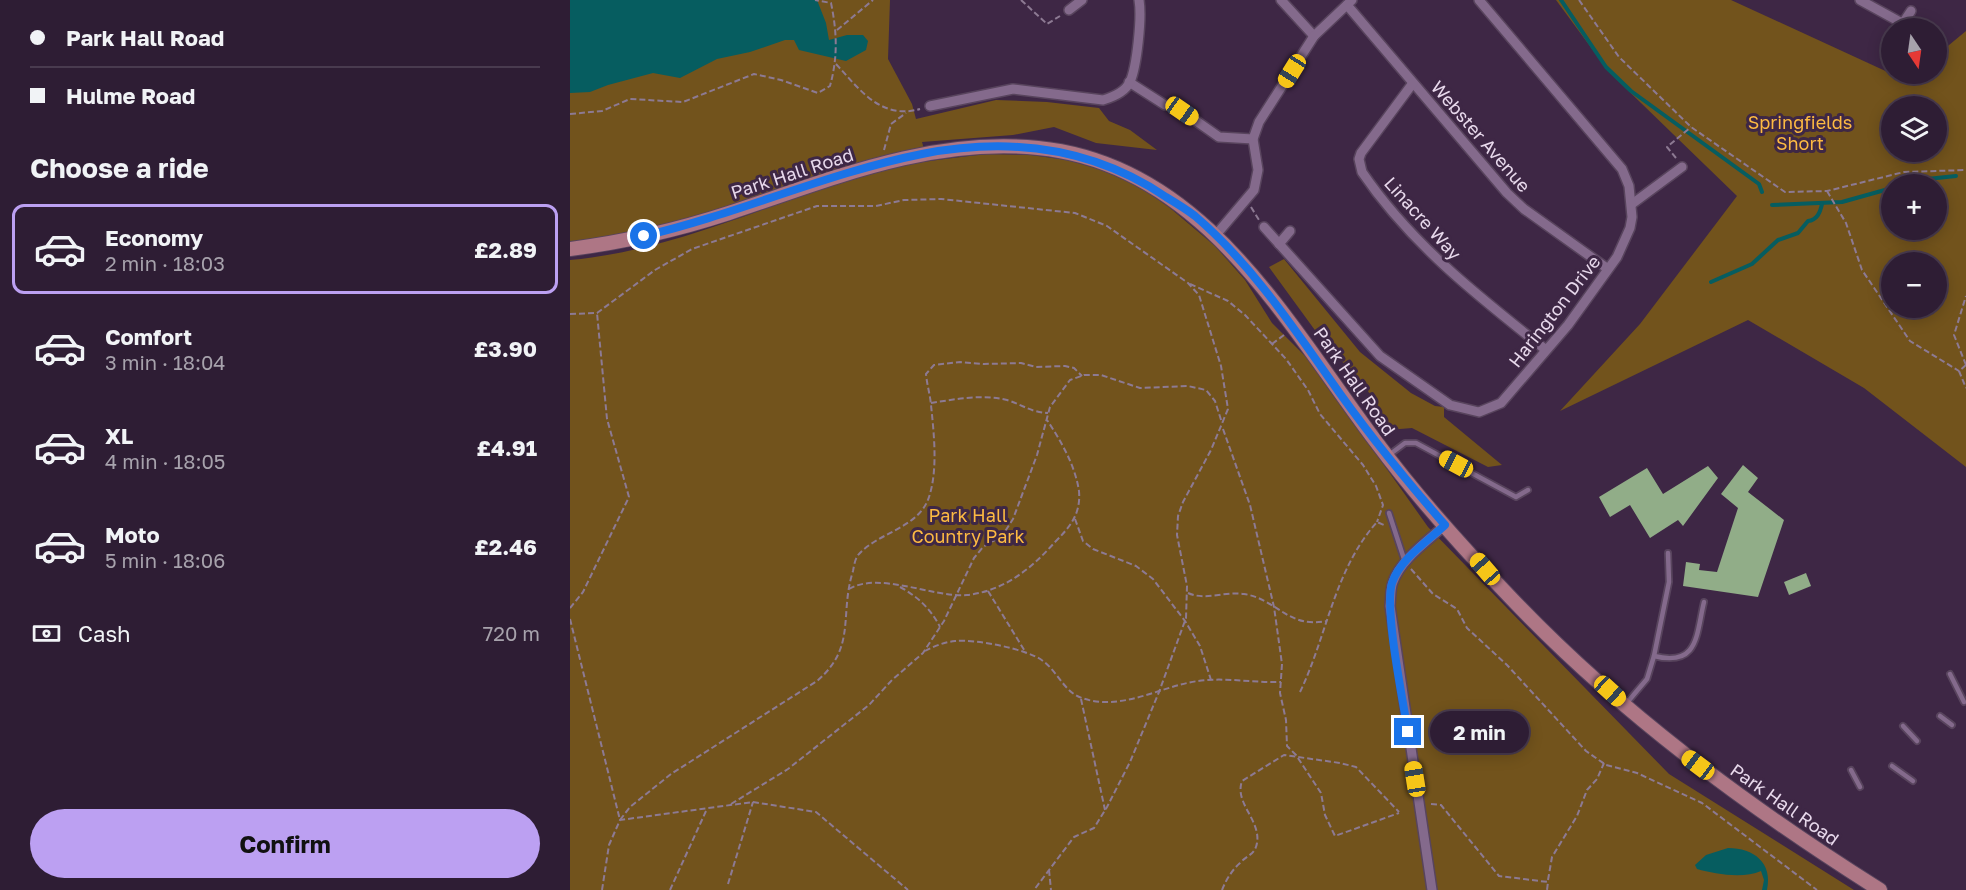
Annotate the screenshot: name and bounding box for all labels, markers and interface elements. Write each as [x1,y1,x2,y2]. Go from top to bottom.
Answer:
north arrow [1881,18,1947,84]
map controls [1881,18,1947,318]
text: Park Hall Road [66,24,224,51]
car [1275,51,1309,91]
street label: Webster Avenue [1427,76,1535,196]
text: Hulme Road [66,82,195,109]
car [1162,93,1202,129]
button: layers [1881,96,1947,162]
park label: Springfields Short [1748,111,1852,154]
street label: Park Hall Road [728,143,856,203]
text: Choose a ride [30,152,209,184]
street label: Linacre Way [1380,172,1466,264]
button: + [1881,174,1947,240]
icon: car [33,222,87,276]
route start [630,222,657,249]
text: Economy [105,224,203,251]
text: £2.89 [474,236,537,263]
text: 2 min · 18:03 [105,251,225,275]
street label: Harington Drive [1503,251,1605,371]
button: − [1881,252,1947,318]
icon: car [33,321,87,375]
street label: Park Hall Road [1309,322,1401,440]
text: Comfort [105,323,192,350]
text: £3.90 [474,335,537,362]
text: 3 min · 18:04 [105,350,226,374]
icon: car [33,420,87,474]
text: XL [105,422,133,449]
text: £4.91 [476,434,537,461]
car [1436,448,1476,480]
text: 4 min · 18:05 [105,449,225,473]
park label: Park Hall Country Park [911,504,1025,547]
icon: car [33,519,87,573]
text: Moto [105,521,160,548]
text: £2.46 [474,533,537,560]
text: 5 min · 18:06 [105,548,225,572]
car [1466,550,1504,588]
icon: cash [30,617,63,650]
text: Cash [78,620,131,647]
text: 720 m [483,621,540,645]
car [1591,672,1629,710]
callout: 2 min [1429,711,1528,753]
route end [1394,718,1421,745]
text: 2 min [1453,720,1506,744]
car [1678,747,1718,783]
street label: Park Hall Road [1726,758,1844,850]
car [1403,760,1427,798]
button: Confirm [30,809,540,878]

